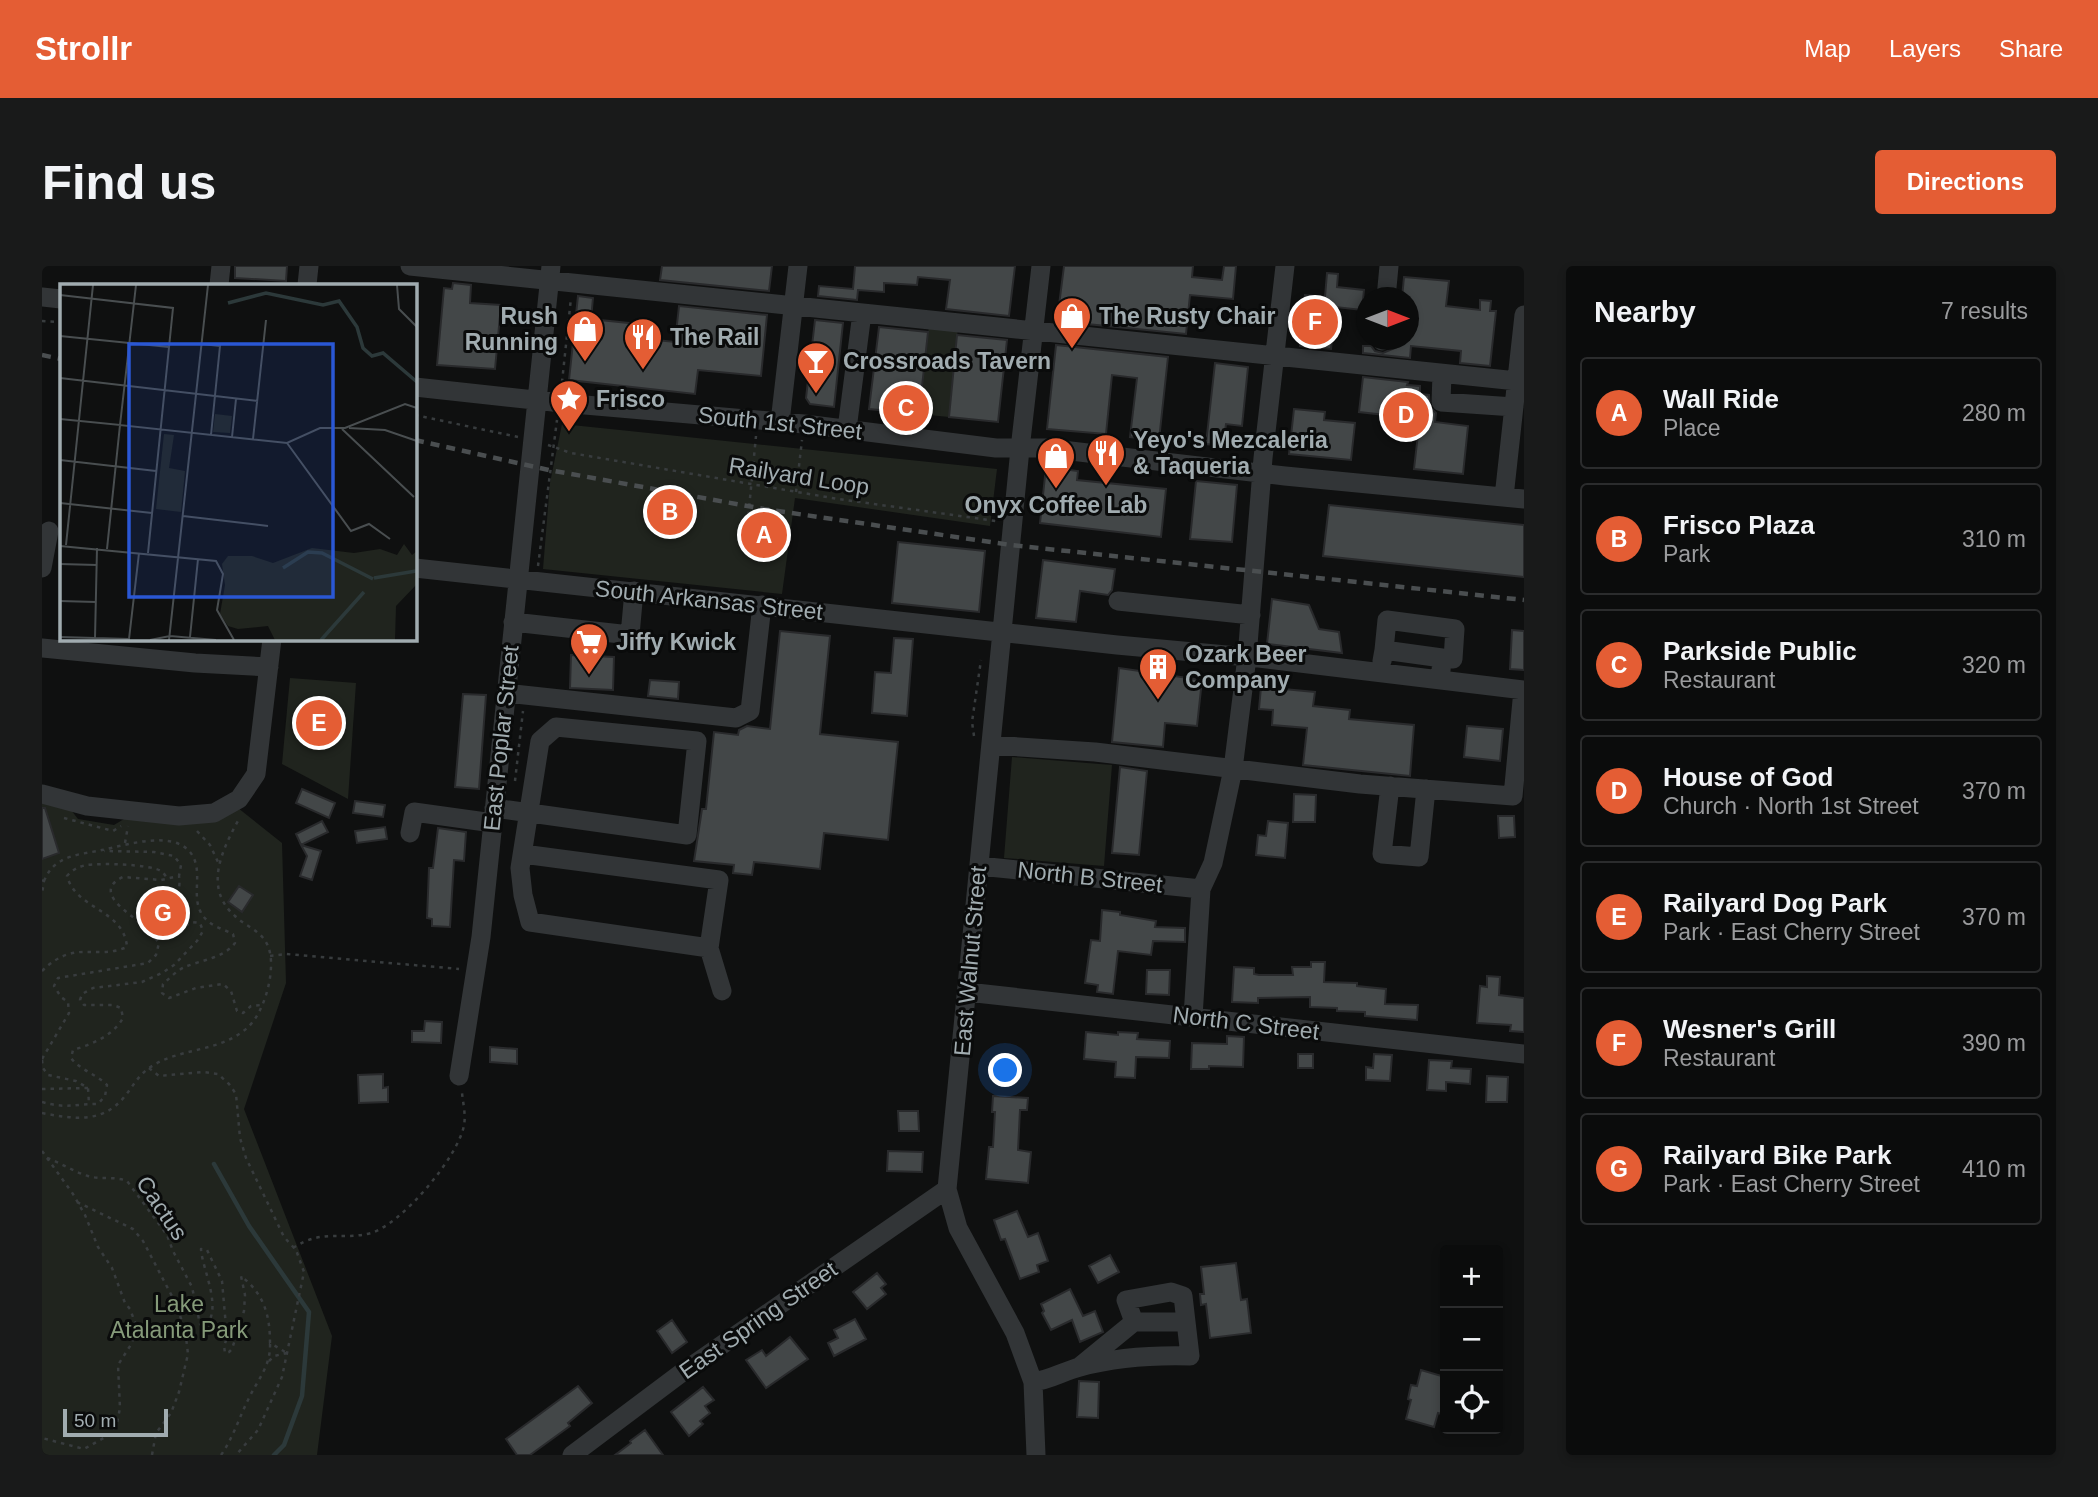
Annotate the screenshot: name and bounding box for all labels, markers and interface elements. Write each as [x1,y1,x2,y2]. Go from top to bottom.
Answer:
text: Strollr [35,30,132,67]
text: Map [1804,35,1851,62]
text: Layers [1889,35,1961,62]
text: Share [1999,35,2063,62]
button: Directions [1875,150,2056,214]
text: Find us [42,155,216,209]
inset map [60,284,416,640]
north arrow [1356,287,1419,350]
shop icon: The Rusty Chair [1051,295,1093,350]
text: Nearby [1594,295,1696,328]
pin: F [1292,296,1338,348]
text: 7 results [1941,298,2028,324]
place label: Rush Running [465,303,558,355]
place label: The Rusty Chair [1099,303,1275,329]
shop icon: Rush Running [564,308,606,363]
restaurant icon: The Rail [622,316,664,371]
place label: The Rail [670,324,759,350]
bar icon: Crossroads Tavern [795,340,837,395]
place label: Crossroads Tavern [843,348,1051,374]
place icon: Frisco [548,378,590,433]
pin: C [883,382,929,434]
text: Wall Ride [1663,384,1779,414]
place label: Frisco [596,386,665,412]
pin: D [1383,389,1429,441]
text: A [1611,400,1627,426]
text: 280 m [1962,400,2026,426]
street label: South 1st Street [697,401,864,445]
text: Place [1663,415,1721,441]
place label: Yeyo's Mezcaleria & Taqueria [1133,427,1328,479]
restaurant icon: Yeyo's Mezcaleria & Taqueria [1085,432,1127,487]
shop icon: Onyx Coffee Lab [1035,435,1077,490]
street label: Railyard Loop [727,452,871,500]
pin: B [647,486,693,538]
place label: Onyx Coffee Lab [965,492,1147,518]
pin: A [741,509,787,561]
text: Frisco Plaza [1663,510,1815,540]
text: B [1611,526,1627,552]
text: 310 m [1962,526,2026,552]
text: Park [1663,541,1710,567]
street label: South Arkansas Street [594,575,825,625]
supermarket icon: Jiffy Kwick [568,621,610,676]
place label: Jiffy Kwick [616,629,736,655]
text: Parkside Public [1663,636,1857,666]
place label: Ozark Beer Company [1185,641,1307,693]
street label: East Poplar Street [478,643,524,832]
building icon: Ozark Beer Company [1137,646,1179,701]
text: C [1611,652,1627,678]
text: 320 m [1962,652,2026,678]
text: Restaurant [1663,667,1776,693]
pin: E [296,697,342,749]
text: House of God [1663,762,1833,792]
text: D [1611,778,1627,804]
text: 370 m [1962,778,2026,804]
text: Church · North 1st Street [1663,793,1919,819]
street label: North B Street [1016,856,1164,898]
street label: East Walnut Street [949,864,991,1057]
pin: G [140,887,186,939]
text: Railyard Dog Park [1663,888,1887,918]
text: E [1611,904,1627,930]
text: 370 m [1962,904,2026,930]
text: Park · East Cherry Street [1663,919,1920,945]
street label: North C Street [1171,1001,1321,1045]
text: Wesner's Grill [1663,1014,1836,1044]
text: F [1612,1030,1626,1056]
text: 390 m [1962,1030,2026,1056]
text: Restaurant [1663,1045,1776,1071]
your location [988,1053,1022,1087]
text: Railyard Bike Park [1663,1140,1891,1170]
text: G [1610,1156,1628,1182]
text: 410 m [1962,1156,2026,1182]
street label: Cactus [131,1171,193,1245]
text: Park · East Cherry Street [1663,1171,1920,1197]
map controls [1440,1245,1503,1434]
button: + [1440,1245,1503,1308]
street label: East Spring Street [674,1255,842,1384]
park label: Lake Atalanta Park [110,1291,249,1343]
button: − [1440,1308,1503,1371]
button: locate [1440,1371,1503,1434]
scale bar [63,1406,168,1438]
text: 50 m [74,1410,116,1431]

